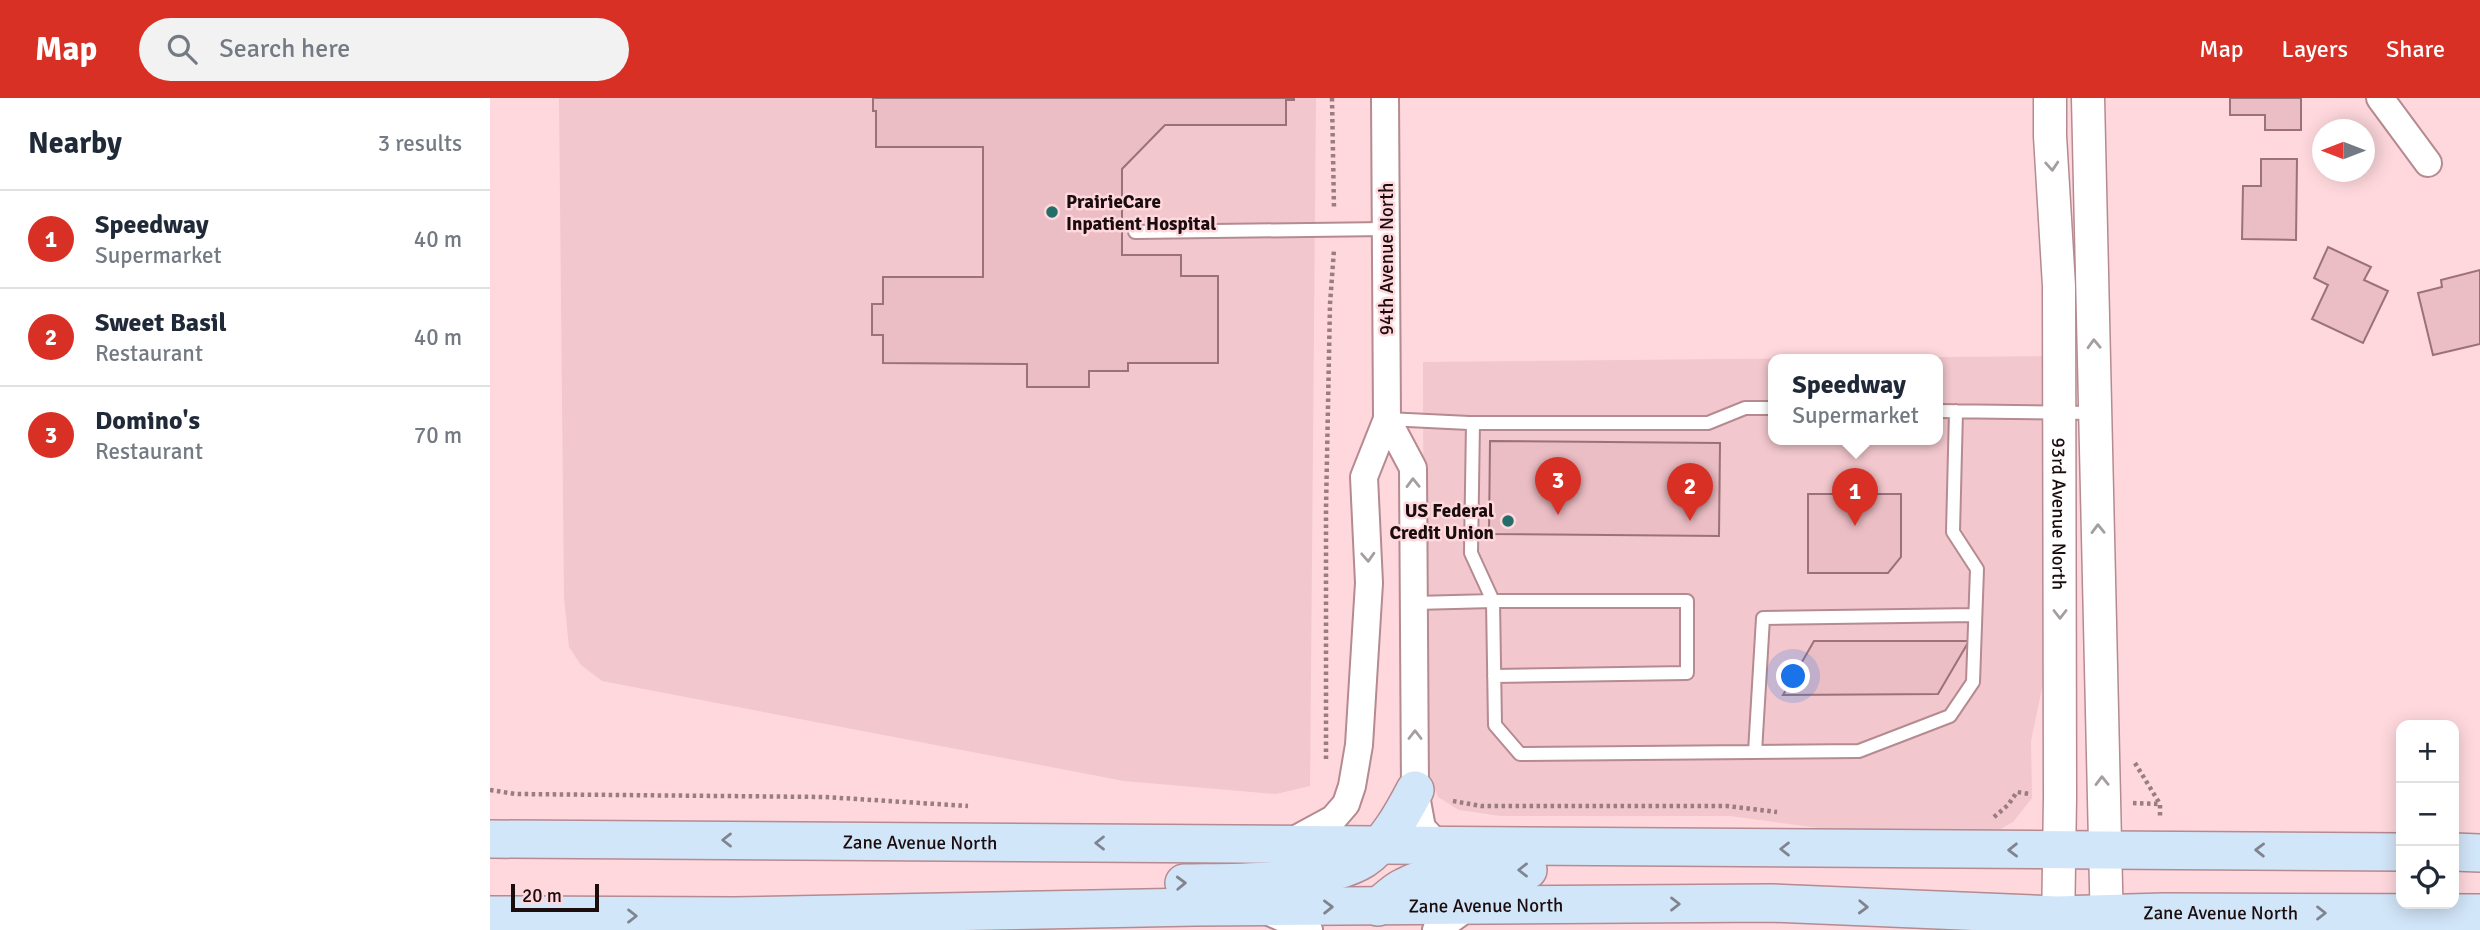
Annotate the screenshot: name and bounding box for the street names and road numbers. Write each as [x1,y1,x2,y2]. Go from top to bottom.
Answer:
street label: 94th Avenue North [1375,183,1399,335]
street label: 93rd Avenue North [2046,437,2071,590]
street label: Zane Avenue North [842,830,998,855]
street label: Zane Avenue North [1408,893,1563,919]
street label: Zane Avenue North [2143,901,2298,926]

